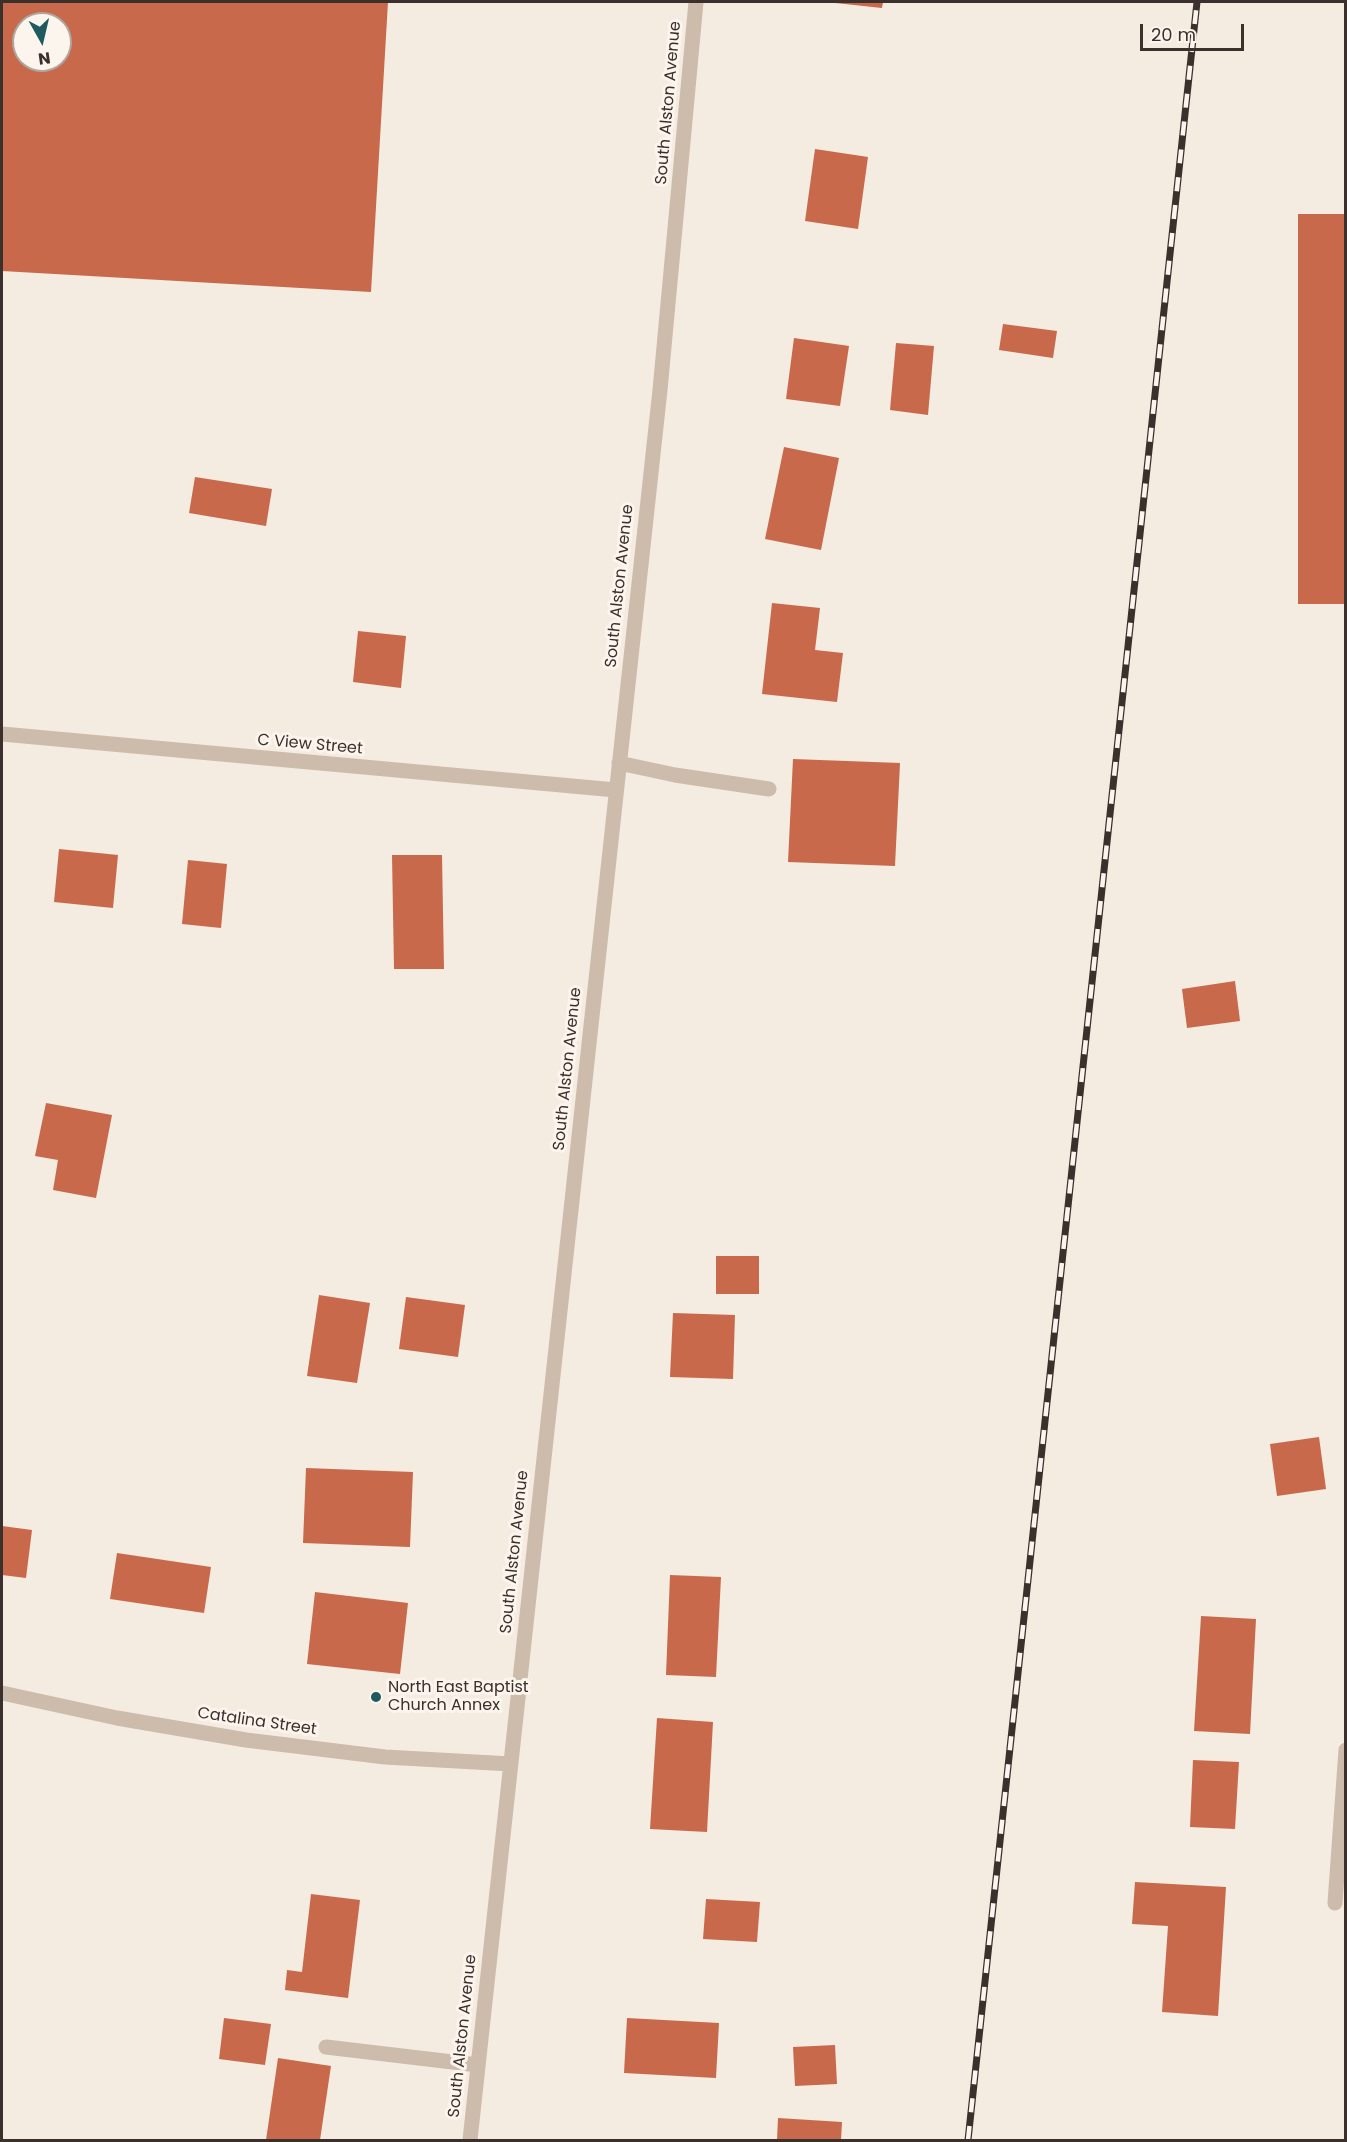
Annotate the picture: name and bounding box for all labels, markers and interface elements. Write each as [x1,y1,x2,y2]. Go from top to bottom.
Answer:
north arrow [12,12,72,72]
scale bar [1143,12,1246,50]
street label: South Alston Avenue [652,21,686,185]
text: 20 m [1151,22,1196,47]
text: N [37,46,52,71]
street label: South Alston Avenue [602,503,638,669]
street label: C View Street [257,731,363,759]
street label: South Alston Avenue [550,986,586,1152]
street label: South Alston Avenue [497,1469,533,1635]
place label: North East Baptist Church Annex [388,1678,529,1716]
marker: North East Baptist Church Annex [369,1690,383,1704]
street label: Catalina Street [196,1704,318,1740]
street label: South Alston Avenue [445,1953,481,2119]

